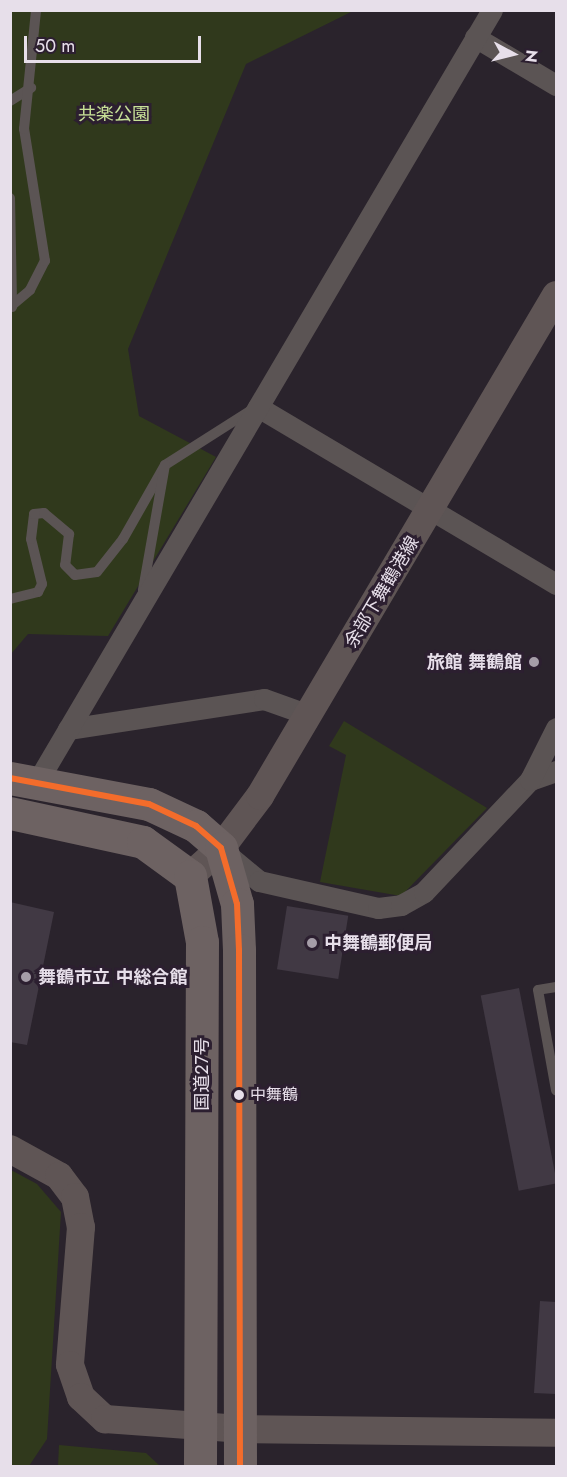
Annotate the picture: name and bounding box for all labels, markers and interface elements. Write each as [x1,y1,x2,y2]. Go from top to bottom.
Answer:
scale bar [27,24,204,62]
north arrow [483,24,543,84]
text: 50 m [35,33,75,59]
text: N [519,49,544,64]
park label: 共楽公園 [78,103,150,125]
street label: 余部下舞鶴港線 [340,532,424,652]
place label: 旅館 舞鶴館 [427,651,522,673]
marker: 旅館 舞鶴館 [527,655,541,669]
place label: 中舞鶴郵便局 [324,932,432,954]
marker: 中舞鶴郵便局 [305,936,319,950]
place label: 舞鶴市立 中総合館 [38,966,187,988]
marker: 舞鶴市立 中総合館 [19,970,33,984]
street label: 国道27号 [191,1037,213,1111]
place label: 中舞鶴 [250,1085,298,1105]
marker: 中舞鶴 [233,1089,245,1101]

